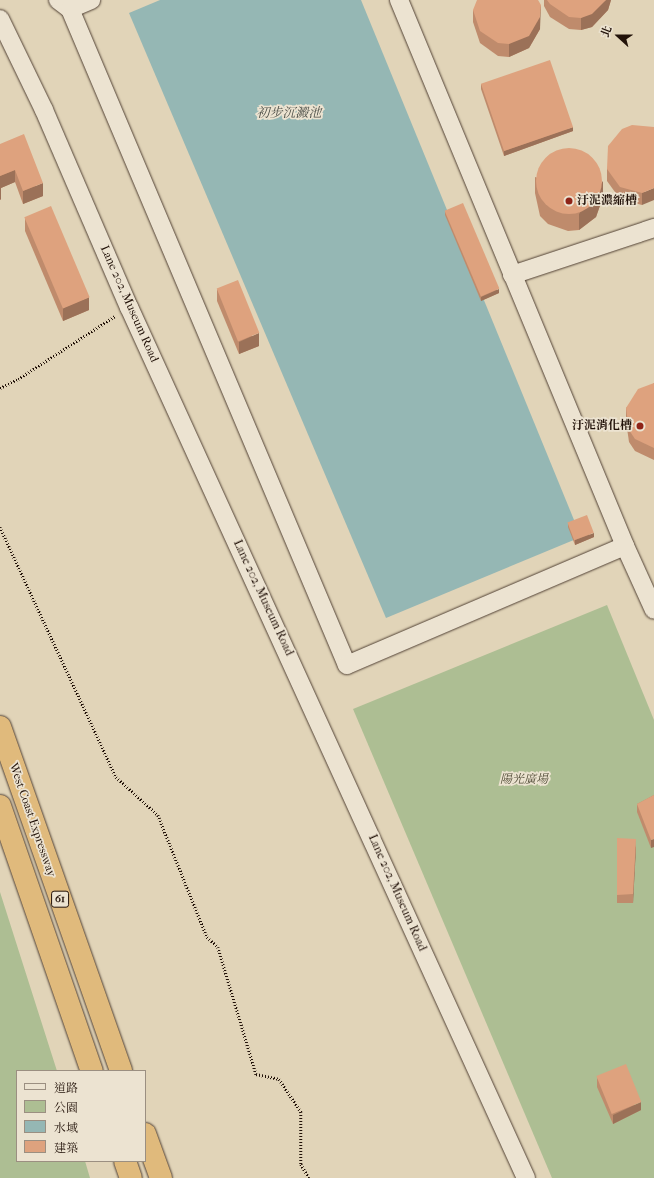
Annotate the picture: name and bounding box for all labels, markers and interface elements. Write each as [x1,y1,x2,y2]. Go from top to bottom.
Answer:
north arrow [598,16,638,56]
text: 北 [598,24,614,39]
water label: 初步沉澱池 [257,105,321,121]
place label: 汙泥濃縮槽 [577,194,637,208]
marker: 汙泥濃縮槽 [564,196,574,206]
street label: Lane 202, Museum Road [97,243,161,365]
place label: 汙泥消化槽 [572,419,632,433]
marker: 汙泥消化槽 [635,421,645,431]
street label: Lane 202, Museum Road [230,538,296,658]
street label: West Coast Expressway [6,761,58,879]
park label: 陽光廣場 [500,773,548,787]
street label: Lane 202, Museum Road [365,832,429,954]
road number: 61 [51,890,69,908]
legend [16,1070,146,1162]
text: 道路 [54,1081,78,1095]
text: 公園 [54,1101,78,1115]
text: 水域 [54,1121,78,1135]
text: 建築 [54,1141,78,1155]

